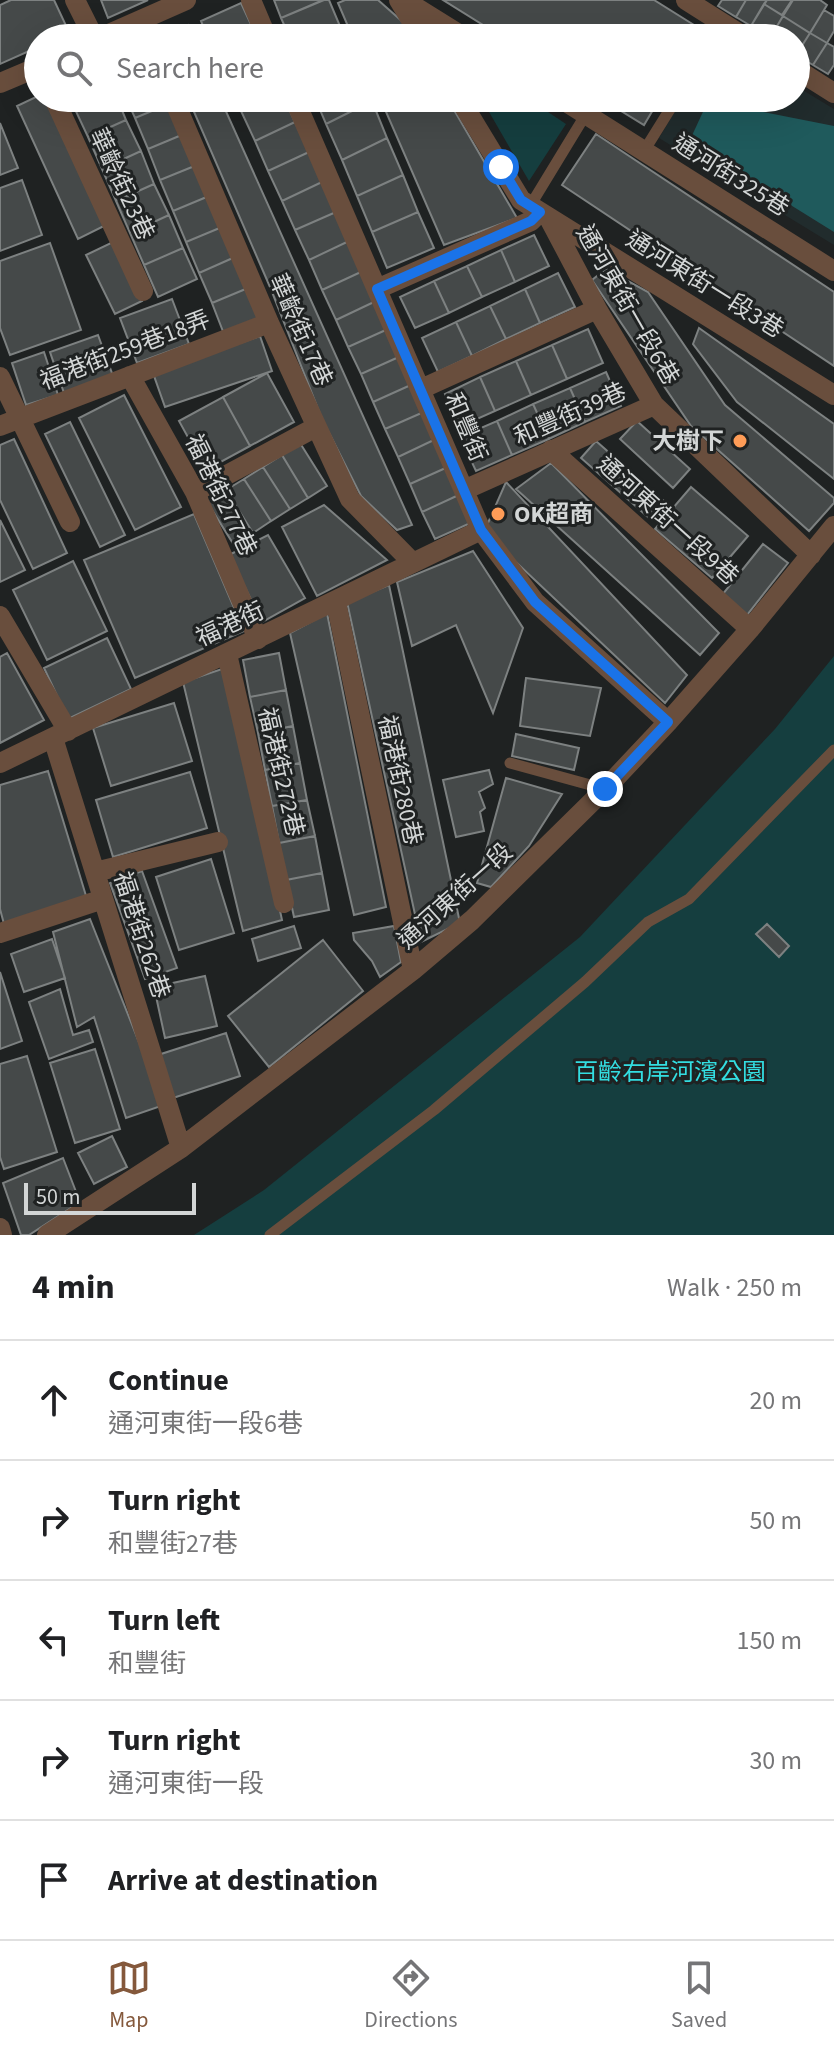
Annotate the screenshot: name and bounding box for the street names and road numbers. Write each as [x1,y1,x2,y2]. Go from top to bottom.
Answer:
street label: 華齡街23巷 [80,123,163,246]
street label: 通河街325巷 [666,126,796,225]
street label: 通河東街一段6巷 [567,219,688,392]
street label: 通河東街一段3巷 [619,222,790,347]
street label: 華齡街17巷 [260,268,341,392]
street label: 福港街259巷18弄 [35,302,215,399]
street label: 和豐街39巷 [508,374,632,455]
street label: 和豐街 [435,387,496,467]
street label: 福港街277巷 [176,428,265,562]
street label: 通河東街一段9巷 [589,447,746,594]
street label: 福港街 [190,593,270,656]
street label: 福港街272巷 [249,704,312,840]
street label: 福港街280巷 [369,712,430,848]
street label: 通河東街一段 [390,835,521,958]
street label: 福港街262巷 [105,867,179,1003]

